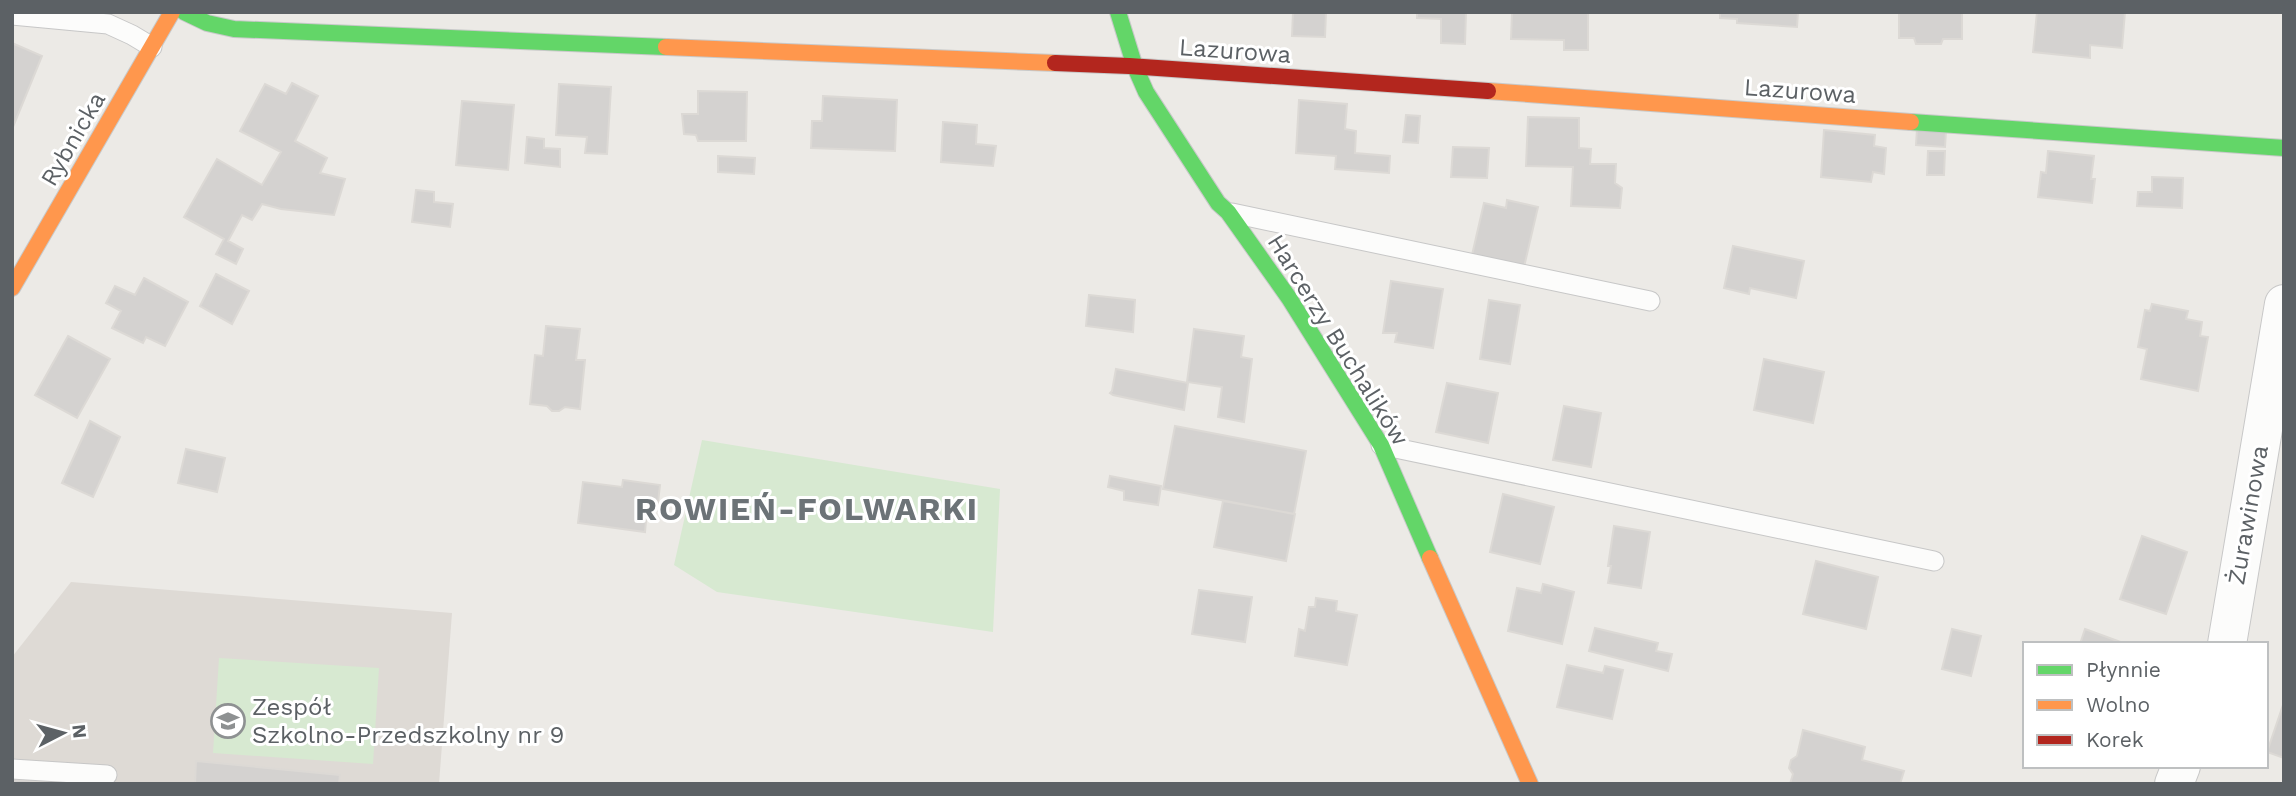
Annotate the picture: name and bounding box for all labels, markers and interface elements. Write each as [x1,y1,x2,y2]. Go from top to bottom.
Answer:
street label: Lazurowa [1178,33,1292,69]
street label: Lazurowa [1743,73,1857,109]
street label: Rybnicka [35,87,111,191]
street label: Harcerzy Buchalików [1262,229,1414,451]
street label: Żurawinowa [2222,443,2274,587]
district label: ROWIEŃ-FOLWARKI [635,490,979,528]
legend [2023,642,2268,768]
text: Płynnie [2086,657,2161,682]
text: Wolno [2086,692,2150,717]
place label: Zespół Szkolno-Przedszkolny nr 9 [252,693,564,749]
north arrow [28,698,98,768]
school or university icon: Zespół Szkolno-Przedszkolny nr 9 [209,702,247,740]
text: N [67,723,92,739]
text: Korek [2086,727,2144,752]

